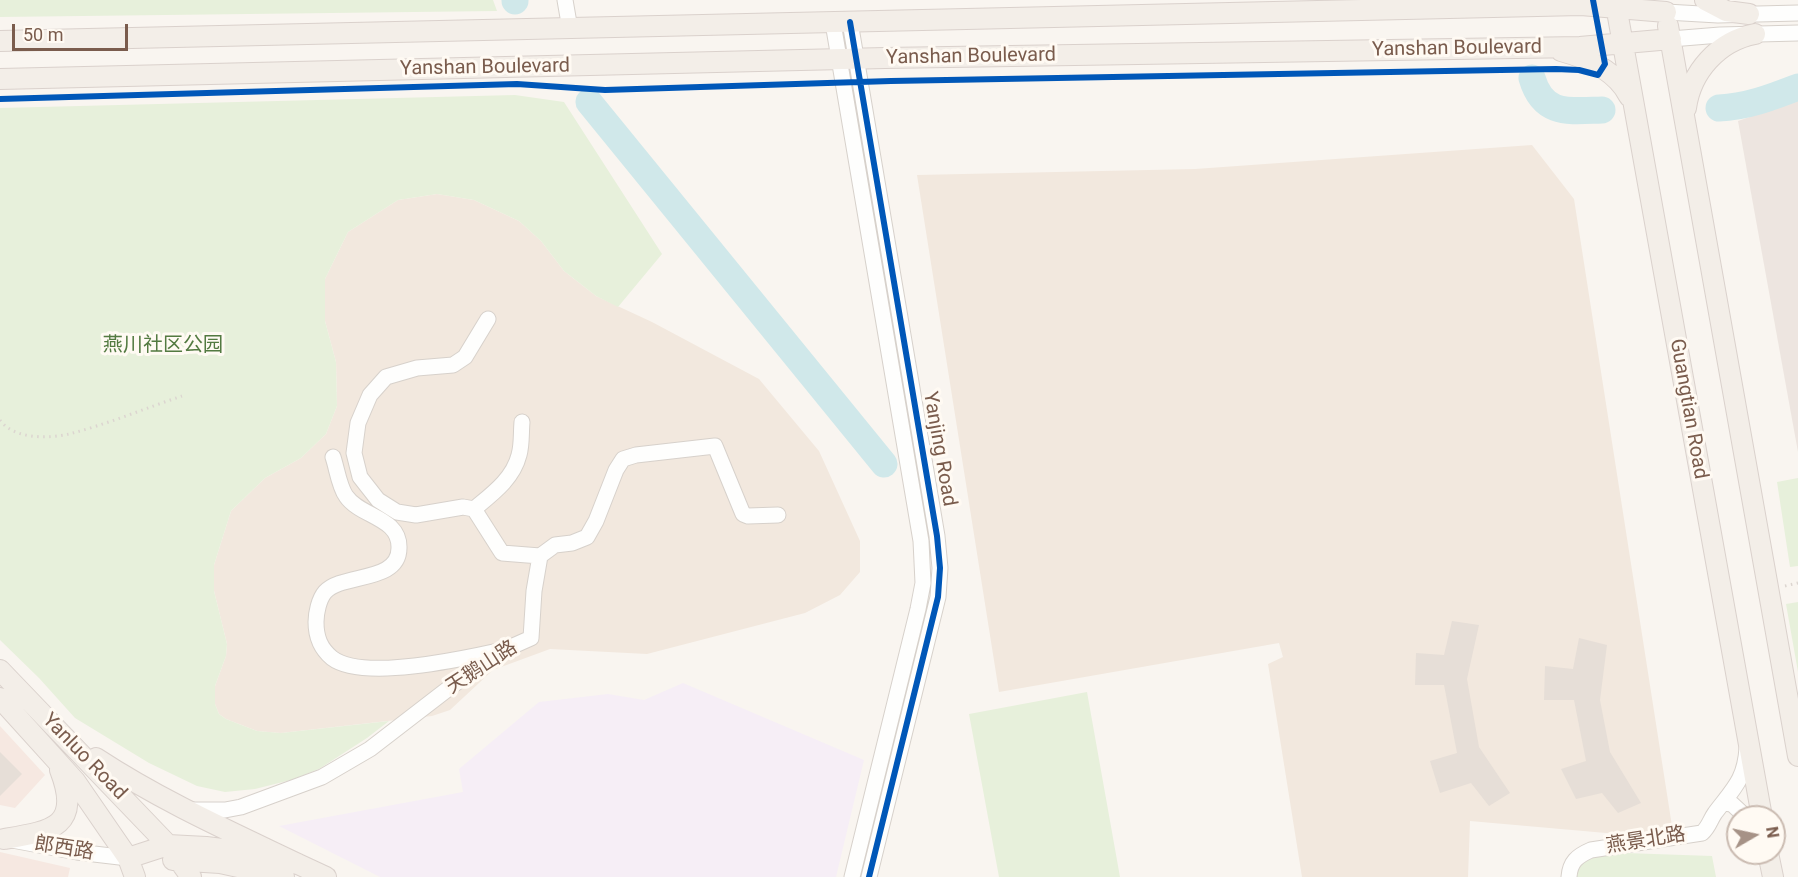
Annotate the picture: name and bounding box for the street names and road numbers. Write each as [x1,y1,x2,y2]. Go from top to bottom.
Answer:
street label: Yanshan Boulevard [1372,36,1542,62]
street label: Yanshan Boulevard [886,44,1056,70]
street label: Yanshan Boulevard [400,55,570,81]
street label: Guangtian Road [1664,337,1712,481]
street label: Yanjing Road [917,390,961,508]
street label: 天鹅山路 [442,636,522,700]
street label: Yanluo Road [37,709,131,805]
street label: 燕景北路 [1605,823,1687,859]
street label: 郎西路 [32,832,96,866]

